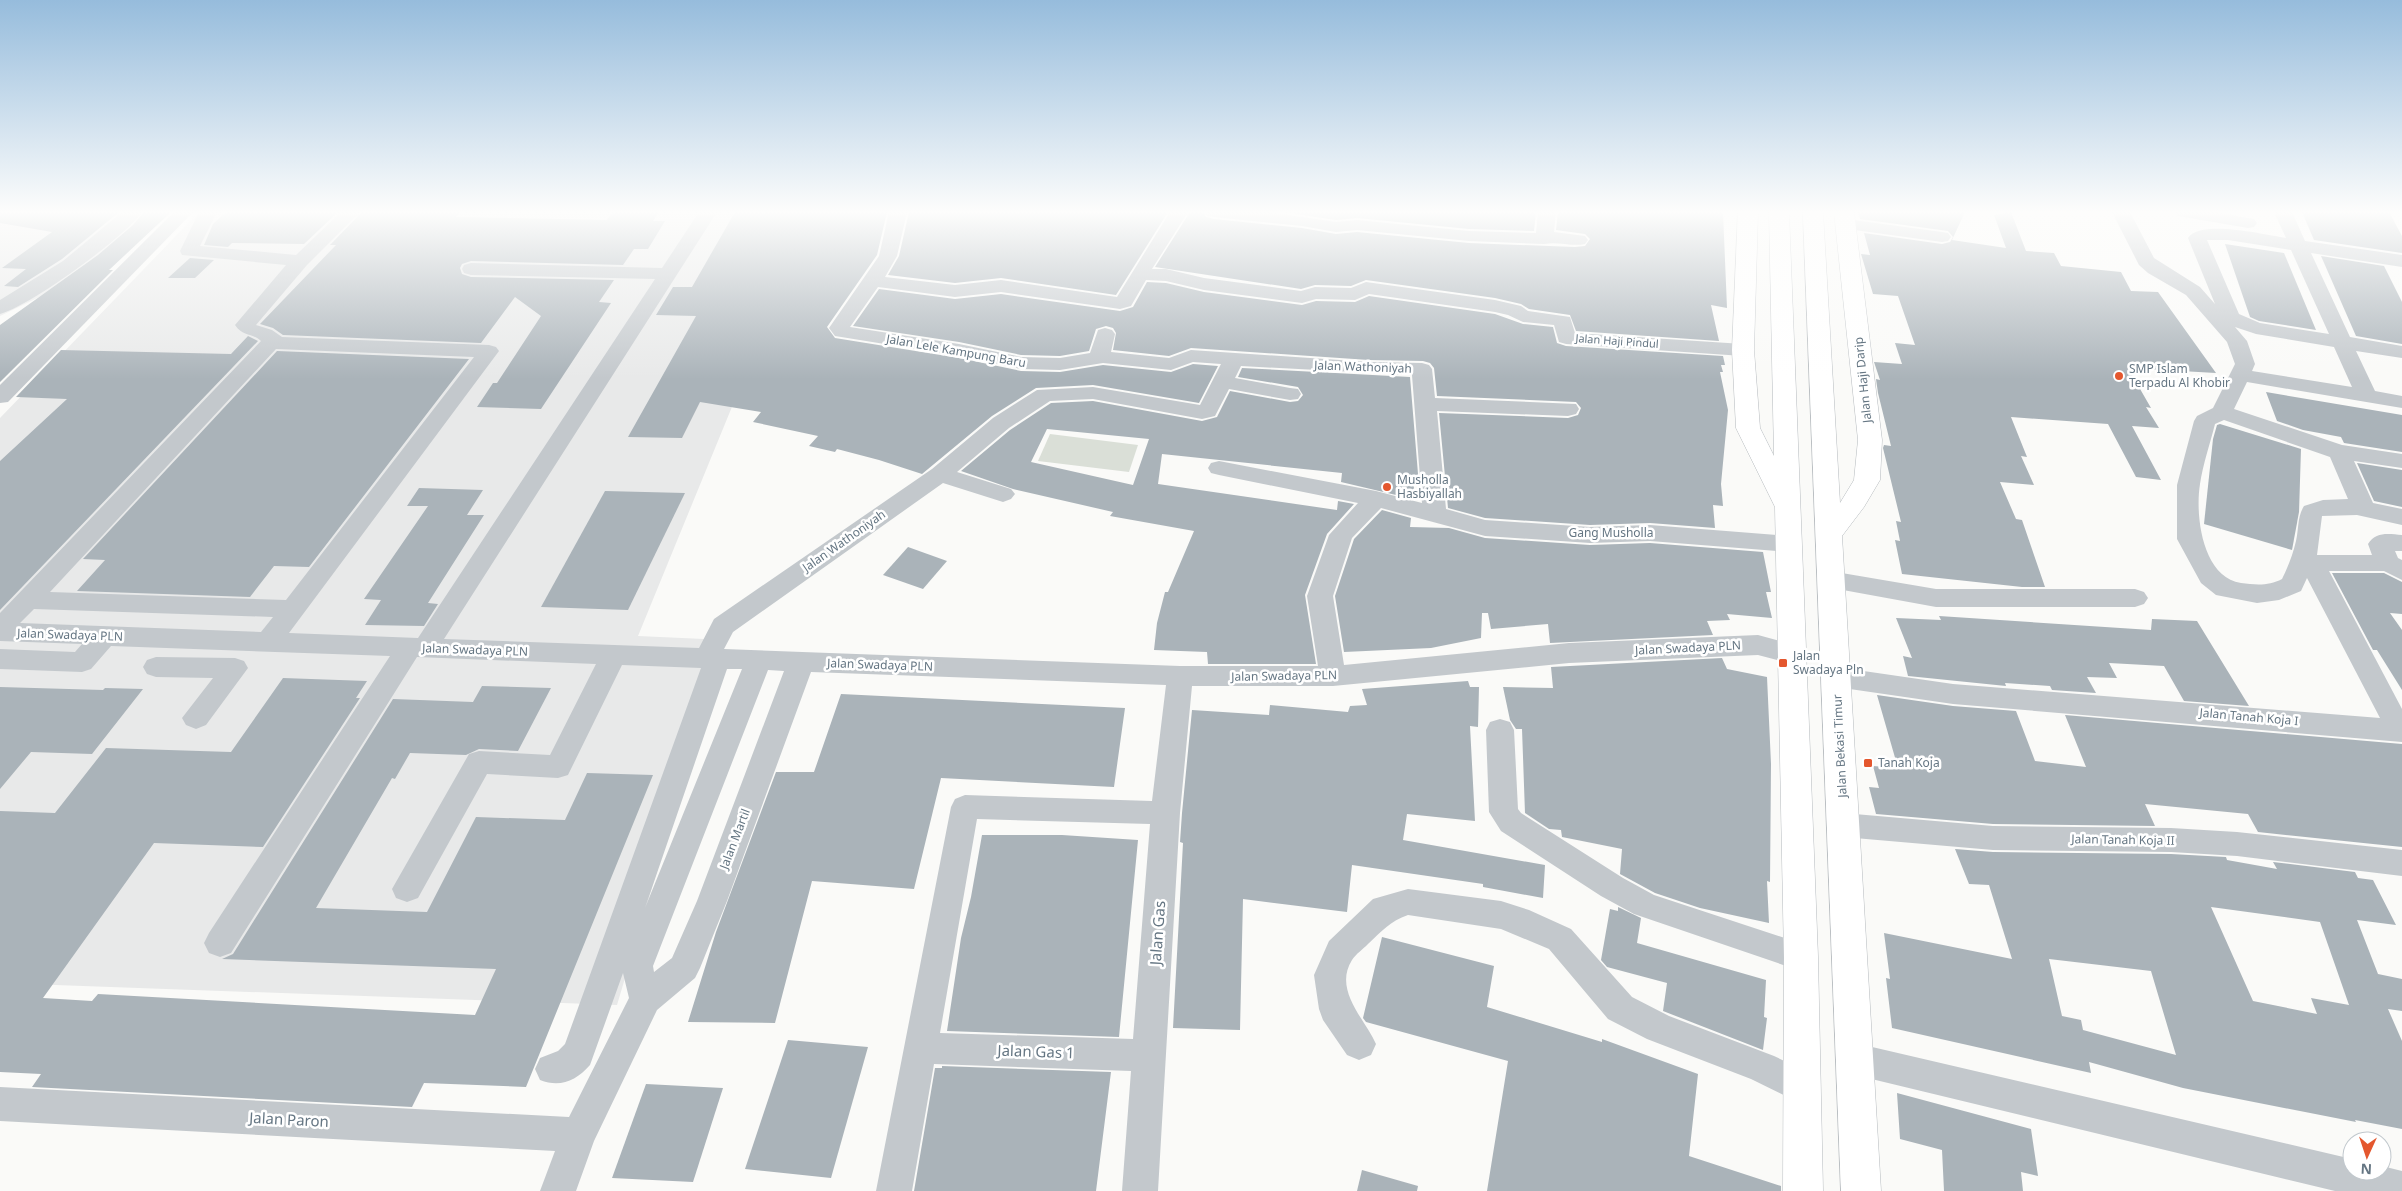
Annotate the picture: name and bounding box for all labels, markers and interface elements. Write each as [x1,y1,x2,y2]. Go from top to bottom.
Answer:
street label: Jalan Lele Kampung Baru [884,330,1027,371]
street label: Jalan Haji Pindul [1574,330,1659,351]
street label: Jalan Haji Darip [1850,336,1876,425]
street label: Jalan Wathoniyah [1313,356,1412,377]
place label: SMP Islam Terpadu Al Khobir [2129,360,2230,391]
marker: SMP Islam Terpadu Al Khobir [2113,370,2125,382]
place label: Musholla Hasbiyallah [1397,471,1462,502]
marker: Musholla Hasbiyallah [1381,481,1393,493]
street label: Jalan Wathoniyah [798,506,889,576]
street label: Gang Musholla [1568,524,1654,541]
street label: Jalan Swadaya PLN [16,624,123,645]
street label: Jalan Swadaya PLN [1634,636,1741,659]
street label: Jalan Swadaya PLN [421,639,528,660]
place label: Jalan Swadaya Pln [1792,647,1864,678]
street label: Jalan Swadaya PLN [826,654,933,675]
marker: Jalan Swadaya Pln [1777,657,1789,669]
street label: Jalan Swadaya PLN [1230,666,1337,685]
street label: Jalan Bekasi Timur [1828,694,1851,799]
street label: Jalan Tanah Koja I [2198,704,2299,729]
place label: Tanah Koja [1878,754,1940,771]
marker: Tanah Koja [1862,757,1874,769]
street label: Jalan Martil [715,806,754,872]
street label: Jalan Tanah Koja II [2070,830,2175,849]
street label: Jalan Gas [1145,900,1169,968]
street label: Jalan Gas 1 [995,1040,1075,1062]
street label: Jalan Paron [247,1107,329,1131]
north arrow [2342,1131,2392,1181]
text: N [2360,1160,2372,1179]

